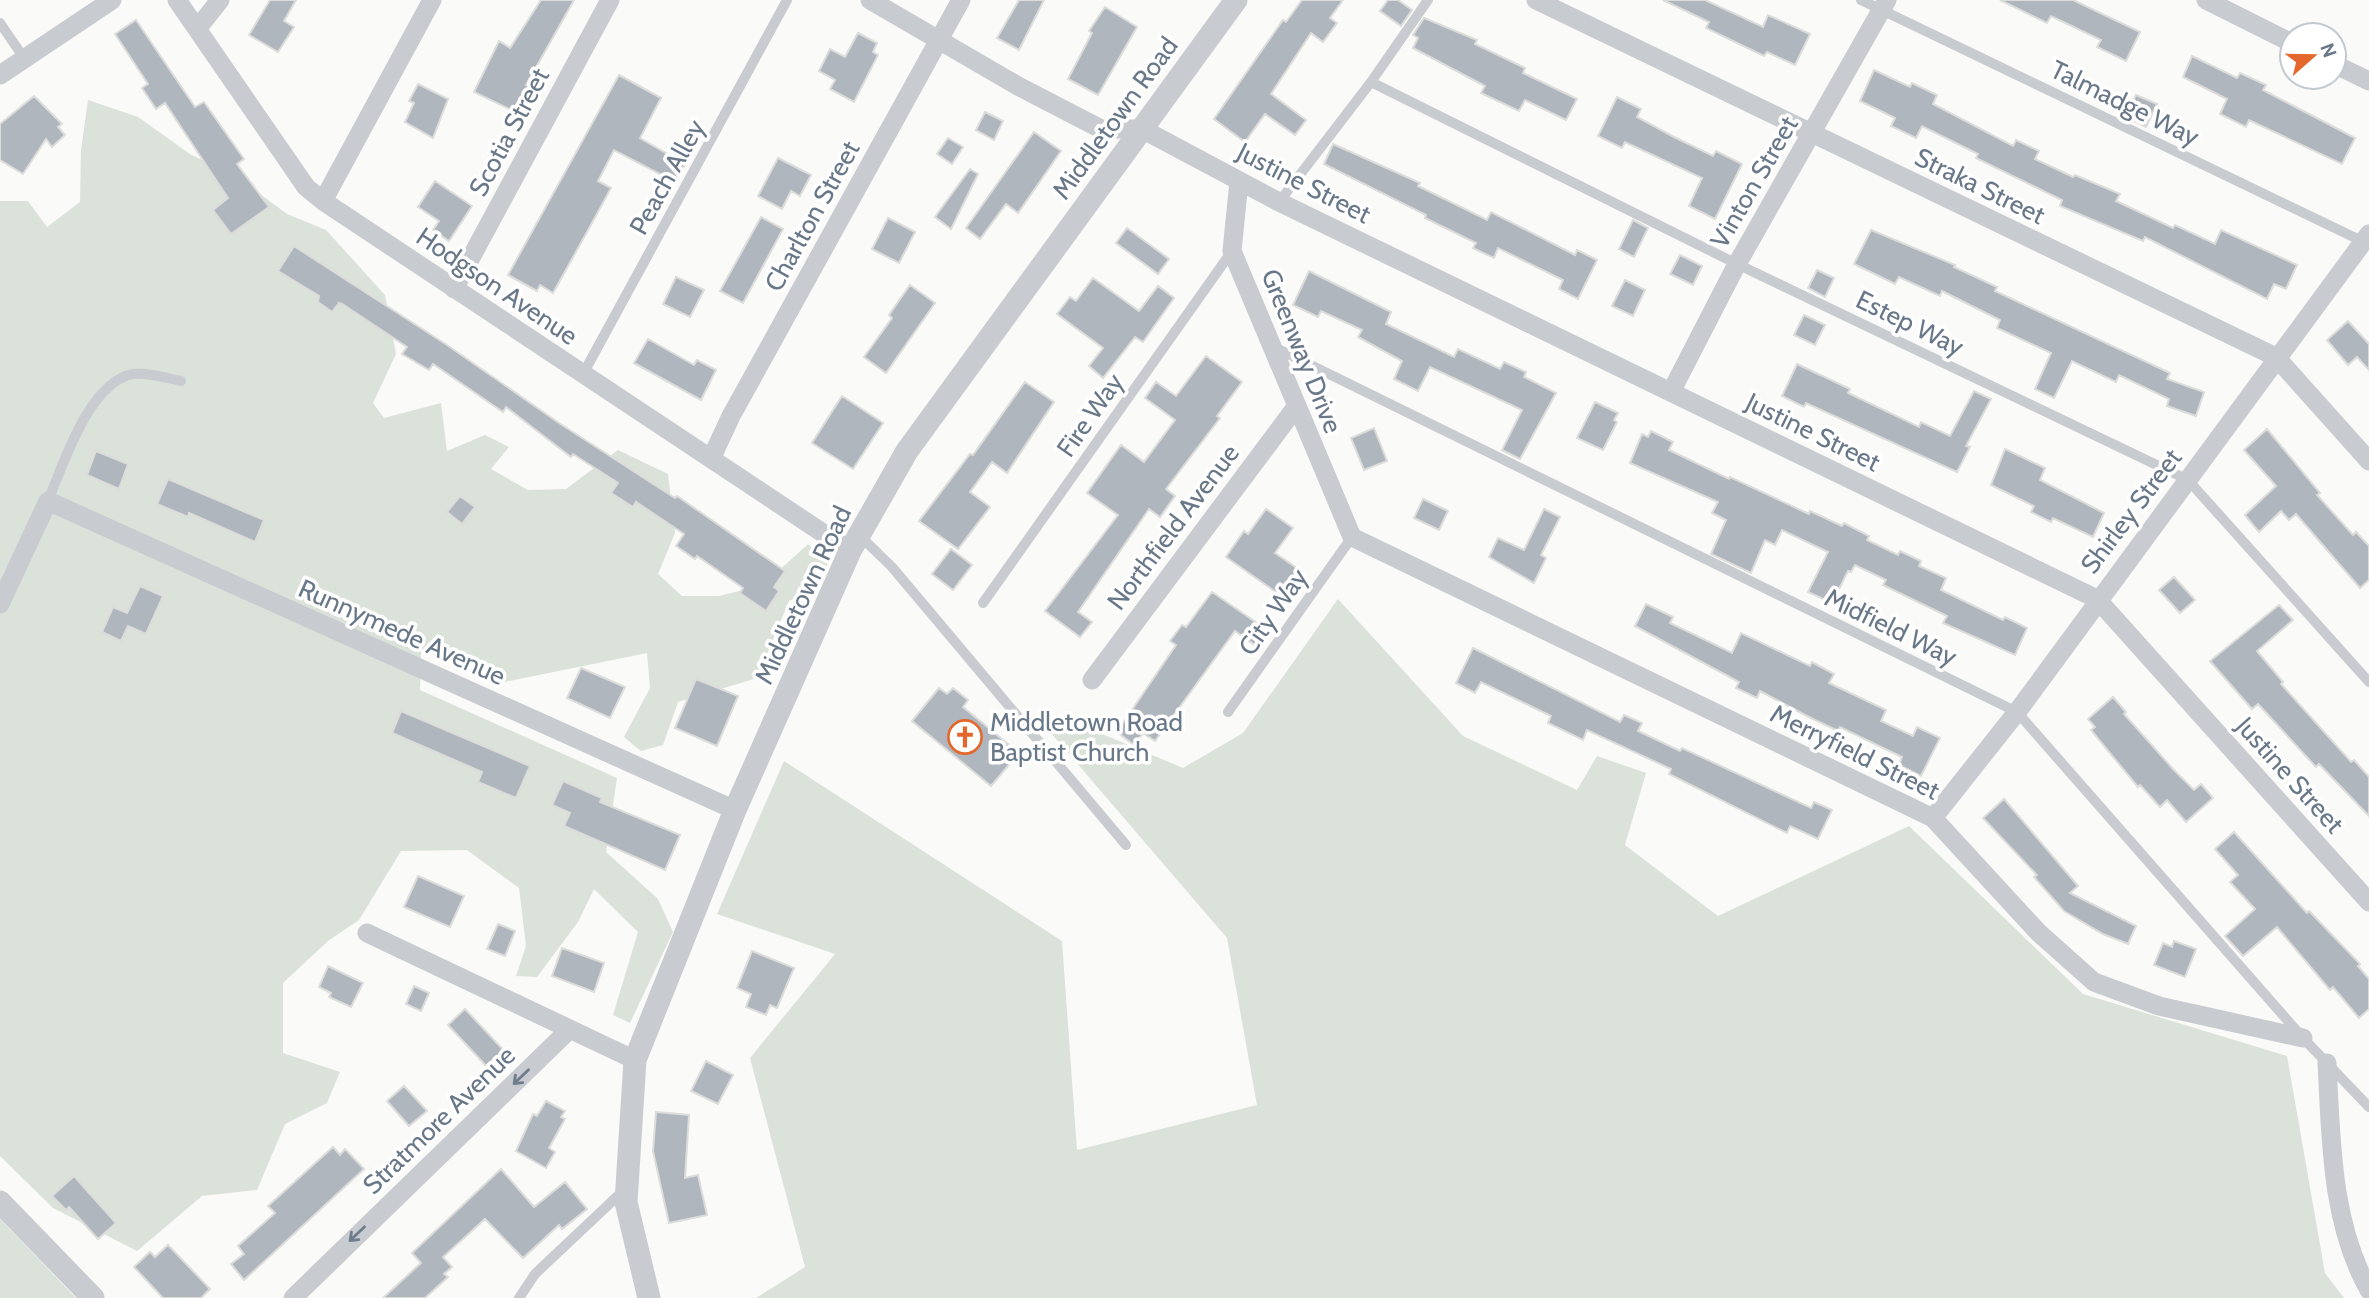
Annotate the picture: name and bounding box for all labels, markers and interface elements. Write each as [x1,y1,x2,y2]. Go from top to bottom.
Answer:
north arrow [2278,21,2348,91]
street label: Middletown Road [1045,31,1185,205]
text: N [2315,40,2342,61]
street label: Talmadge Way [2045,53,2205,153]
street label: Scotia Street [462,62,556,201]
street label: Vinton Street [1703,110,1805,254]
street label: Peach Alley [622,114,712,240]
street label: Charlton Street [758,135,867,297]
street label: Justine Street [1231,135,1376,230]
street label: Straka Street [1910,141,2050,231]
street label: Hodgson Avenue [410,220,584,352]
street label: Greenway Drive [1255,264,1349,438]
street label: Estep Way [1851,283,1969,363]
street label: Fire Way [1050,367,1130,463]
street label: Justine Street [1740,385,1886,478]
street label: Northfield Avenue [1100,438,1246,616]
street label: Shirley Street [2074,442,2188,580]
street label: Middletown Road [748,501,858,689]
street label: City Way [1232,562,1314,662]
street label: Runnymede Avenue [294,572,510,692]
street label: Midfield Way [1820,581,1962,673]
street label: Merryfield Street [1765,697,1945,807]
place label: Middletown Road Baptist Church [990,706,1183,768]
street label: Justine Street [2229,709,2351,840]
church icon: Middletown Road Baptist Church [946,718,984,756]
street label: Stratmore Avenue [356,1039,522,1201]
one-way arrow [513,1068,530,1085]
one-way arrow [349,1226,366,1243]

